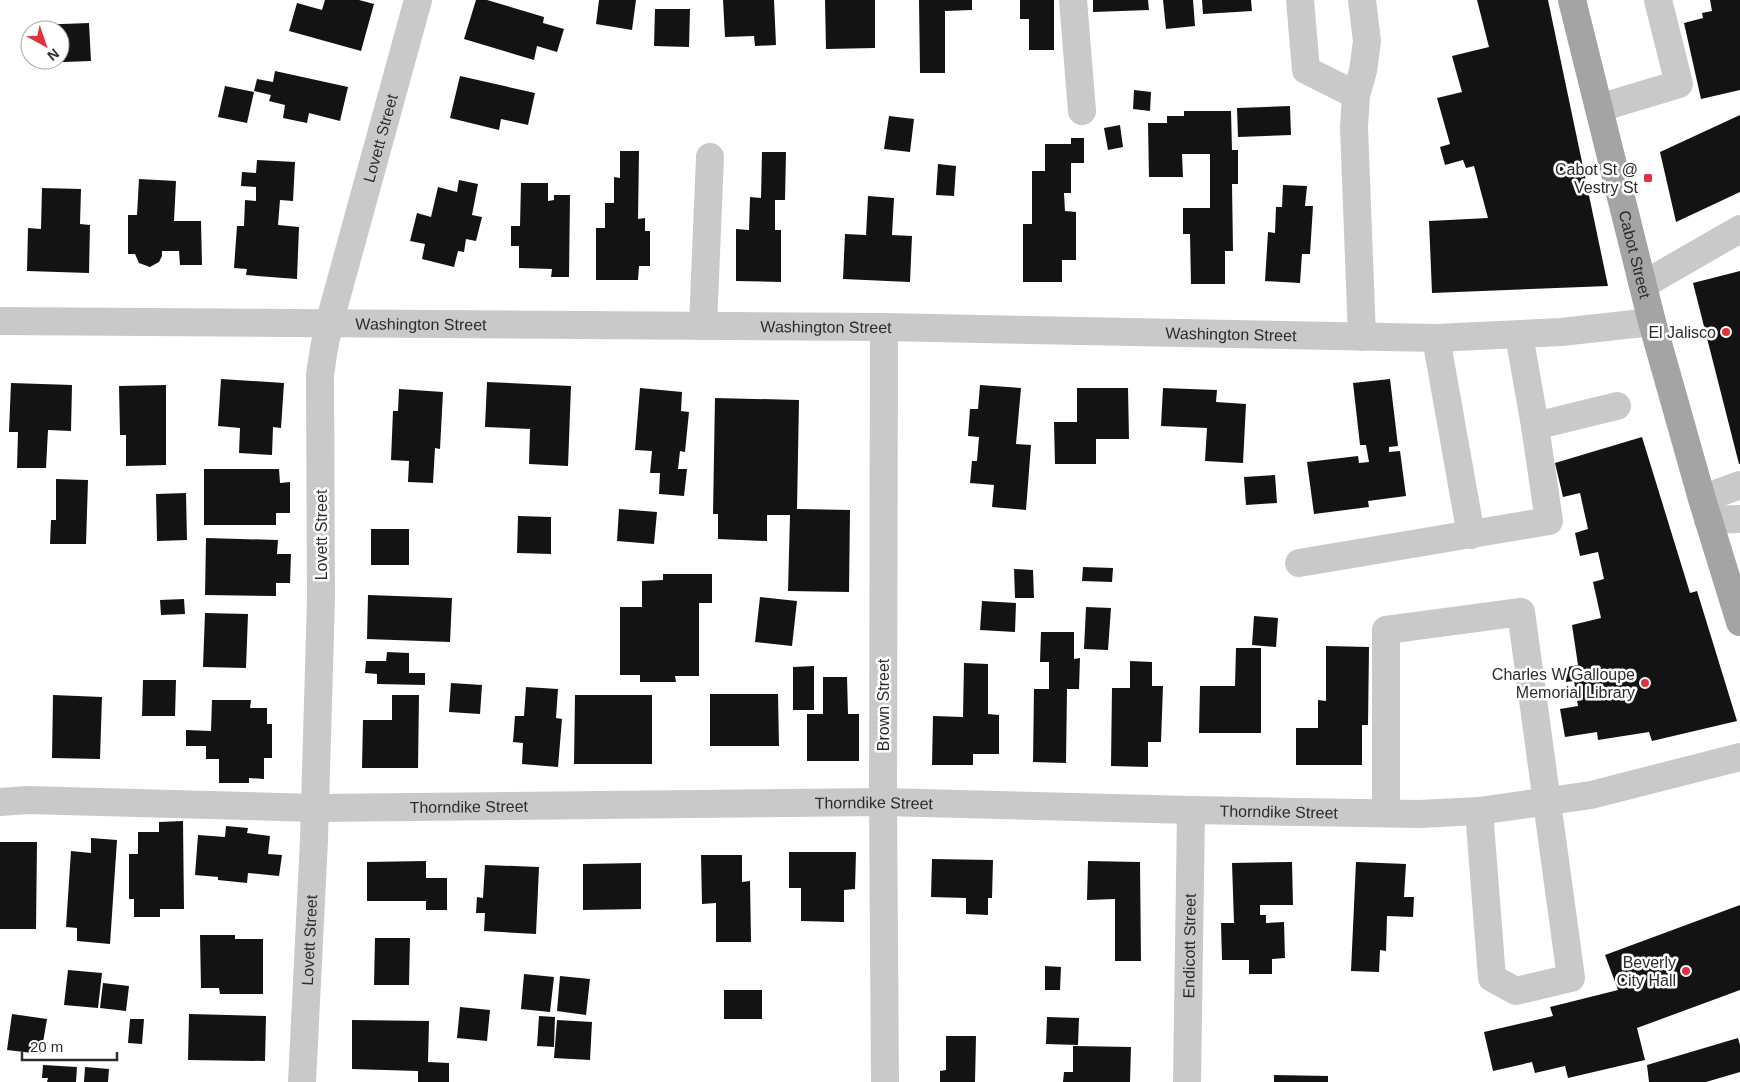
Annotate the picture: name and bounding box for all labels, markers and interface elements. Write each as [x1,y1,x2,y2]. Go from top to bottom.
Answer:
north arrow [20,20,70,70]
text: N [44,46,62,64]
street label: Lovett Street [360,92,400,184]
place label: Cabot St @ Vestry St [1555,161,1639,196]
marker: Cabot St @ Vestry St [1642,172,1654,184]
street label: Cabot Street [1616,209,1654,300]
street label: Washington Street [355,315,487,333]
street label: Washington Street [760,318,892,336]
street label: Washington Street [1165,324,1297,344]
place label: El Jalisco [1648,324,1716,341]
marker: El Jalisco [1720,326,1732,338]
street label: Lovett Street [313,489,330,580]
street label: Brown Street [875,658,892,751]
place label: Charles W Galloupe Memorial Library [1492,666,1635,701]
marker: Charles W Galloupe Memorial Library [1639,677,1651,689]
street label: Thorndike Street [815,793,934,812]
street label: Thorndike Street [410,797,529,816]
street label: Thorndike Street [1219,802,1339,821]
street label: Endicott Street [1180,893,1198,999]
street label: Lovett Street [298,894,320,986]
place label: Beverly City Hall [1616,954,1676,989]
marker: Beverly City Hall [1680,965,1692,977]
scale bar [22,1030,118,1062]
text: 20 m [30,1038,63,1055]

